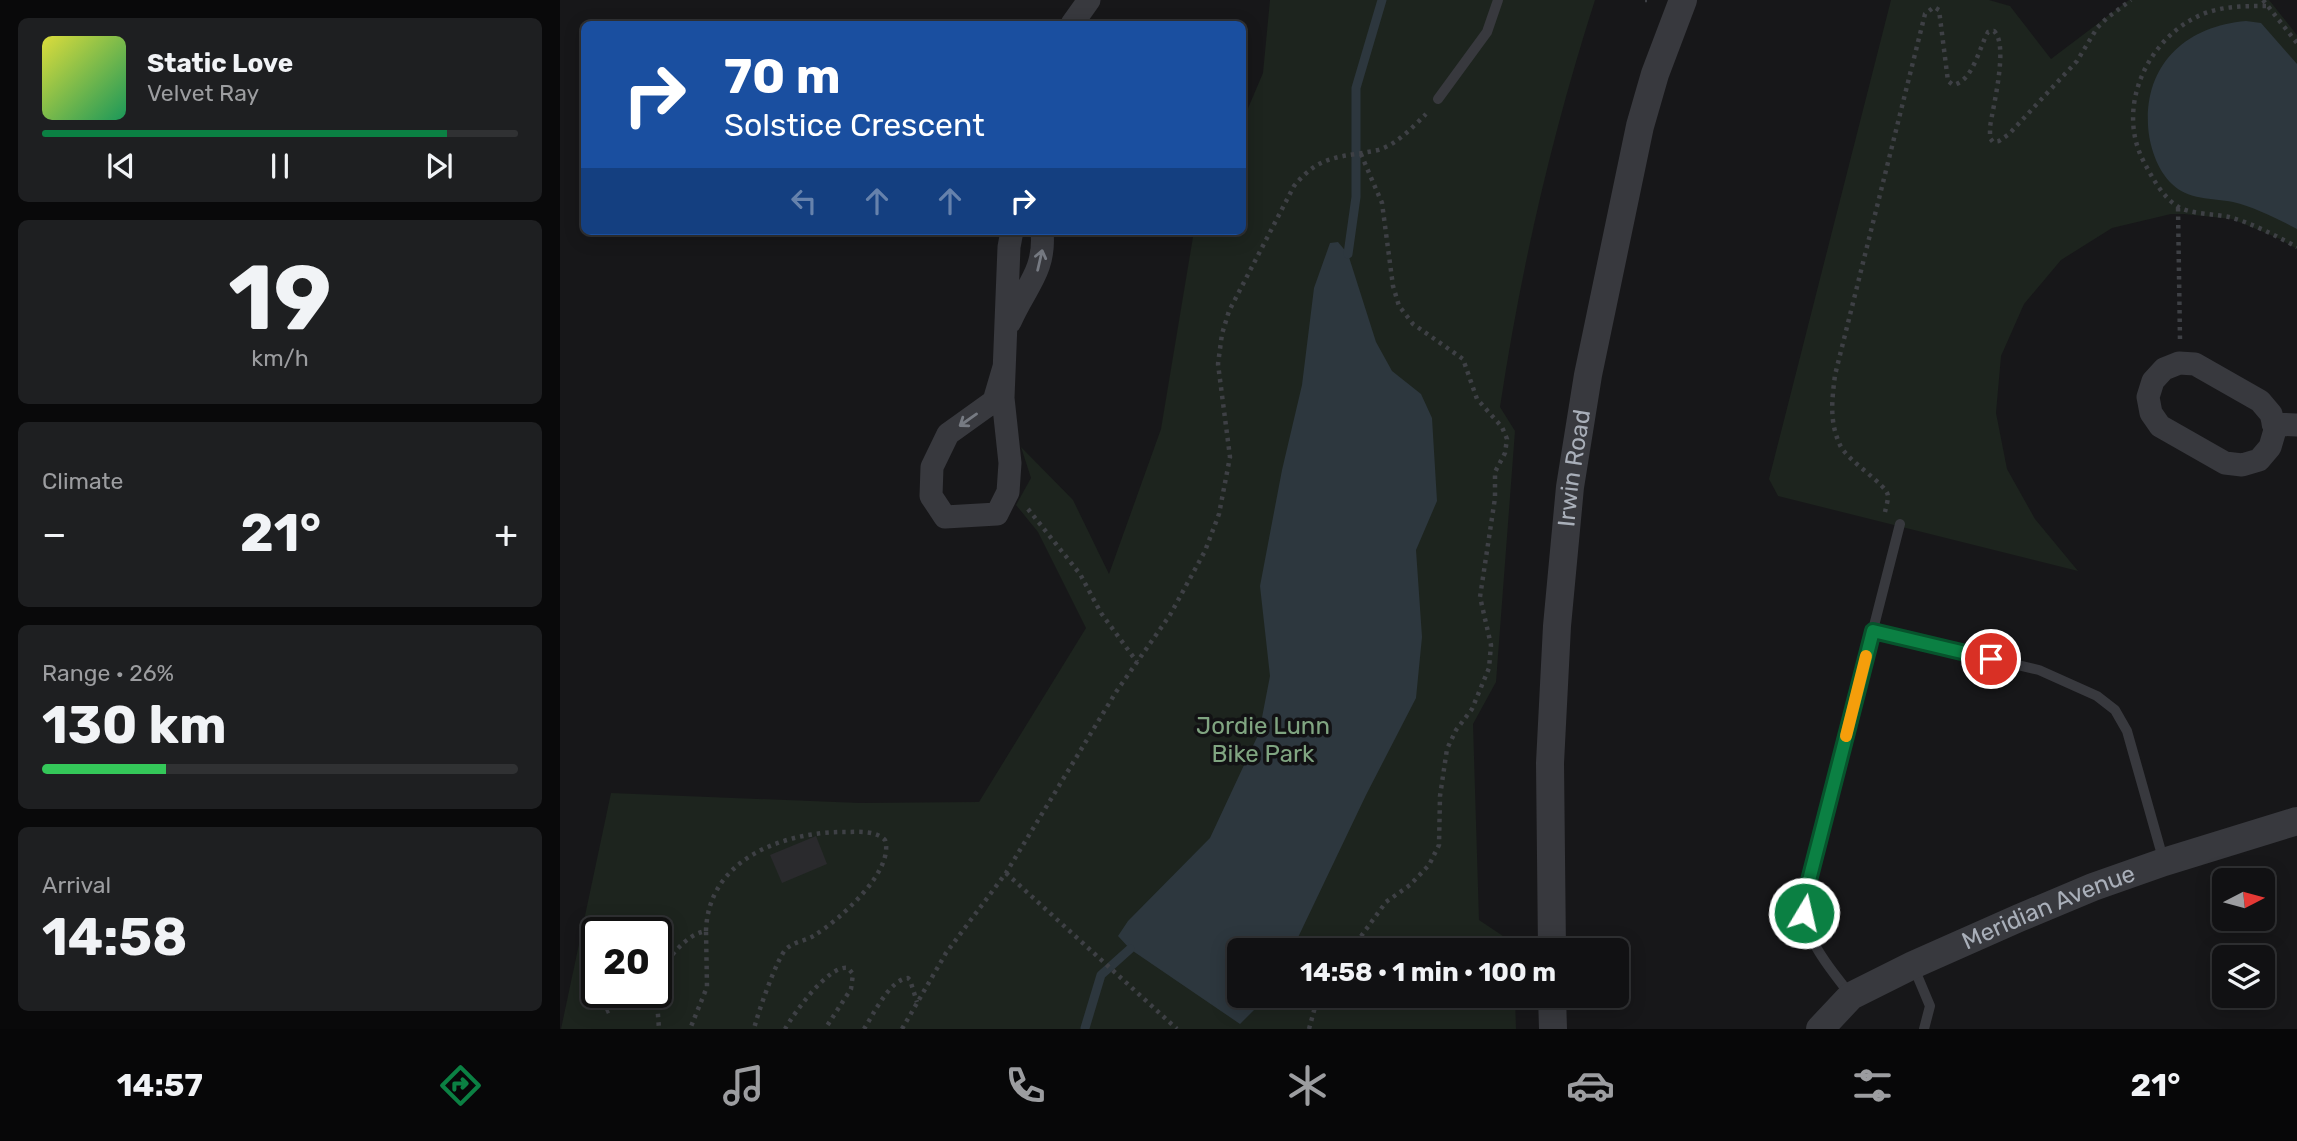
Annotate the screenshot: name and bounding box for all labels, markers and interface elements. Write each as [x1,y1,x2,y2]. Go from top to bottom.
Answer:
text: 70 m [724,47,841,105]
text: Static Love [147,48,293,79]
icon: right [609,49,700,140]
text: Velvet Ray [147,79,259,107]
text: Solstice Crescent [724,106,985,144]
icon: previous [102,147,140,185]
icon: pause [261,147,299,185]
icon: next [420,147,458,185]
icon: left [785,182,823,220]
icon: ahead [858,182,896,220]
icon: ahead [931,182,969,220]
icon: right [1004,182,1042,220]
text: 19 [228,244,332,352]
one-way arrow [1034,250,1047,272]
text: km/h [251,344,309,372]
street label: Irwin Road [1552,408,1596,528]
one-way arrow [959,413,978,427]
text: Climate [42,467,123,495]
text: 21° [240,502,321,564]
text: − [42,511,67,557]
text: + [494,511,518,557]
pin [1961,629,2021,689]
icon: arrive [1972,640,2010,678]
text: Range · 26% [42,659,174,687]
text: 130 km [42,694,227,756]
park label: Jordie Lunn Bike Park [1196,712,1330,768]
street label: Meridian Avenue [1958,859,2139,955]
north arrow [2212,868,2275,931]
map controls [2212,868,2275,1008]
text: Arrival [42,871,111,899]
position arrow [1767,876,1841,950]
text: 14:58 [42,906,187,968]
speed limit sign: 20 [581,917,672,1008]
button: layers [2212,945,2275,1008]
text: 14:58 · 1 min · 100 m [1300,957,1556,988]
icon: directions [436,1061,485,1110]
icon: music [719,1061,768,1110]
icon: phone [1001,1061,1050,1110]
icon: climate [1283,1061,1332,1110]
icon: car [1566,1061,1615,1110]
icon: filters [1848,1061,1897,1110]
text: 14:57 [117,1066,203,1104]
text: 21° [2130,1066,2180,1104]

